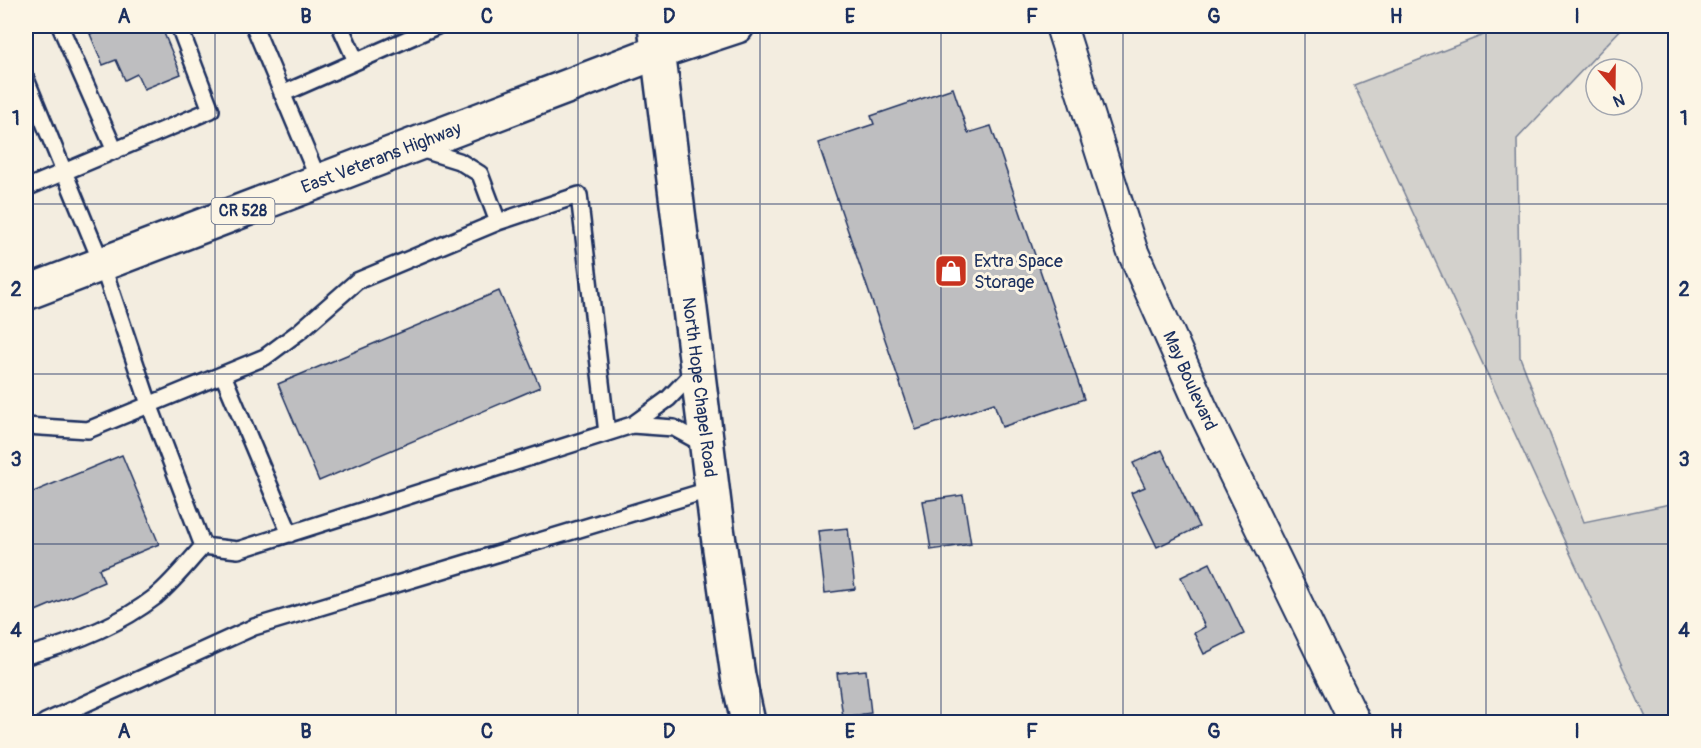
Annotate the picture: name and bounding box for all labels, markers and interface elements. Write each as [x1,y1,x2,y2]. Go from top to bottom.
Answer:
text: A [118,4,131,29]
text: B [300,4,312,29]
text: C [481,4,493,29]
text: D [663,4,676,29]
text: E [845,4,856,29]
text: F [1026,4,1038,29]
text: G [1207,4,1221,29]
text: H [1390,4,1403,29]
text: I [1574,4,1580,29]
north arrow [1584,57,1644,117]
text: N [1610,89,1627,111]
text: 1 [12,106,20,131]
text: 1 [1680,106,1688,131]
street label: East Veterans Highway [298,117,465,199]
road number: CR 528 [212,198,274,224]
place label: Extra Space Storage [974,250,1063,294]
shop icon: Extra Space Storage [933,253,969,289]
text: 2 [10,277,22,302]
text: 2 [1678,277,1690,302]
street label: North Hope Chapel Road [677,296,722,479]
street label: May Boulevard [1158,327,1223,434]
text: 3 [10,447,22,472]
text: 3 [1678,447,1690,472]
text: 4 [10,618,22,643]
text: 4 [1678,618,1690,643]
text: A [118,719,131,744]
text: B [300,719,312,744]
text: C [481,719,493,744]
text: D [663,719,676,744]
text: E [845,719,856,744]
text: F [1026,719,1038,744]
text: G [1207,719,1221,744]
text: H [1390,719,1403,744]
text: I [1574,719,1580,744]

